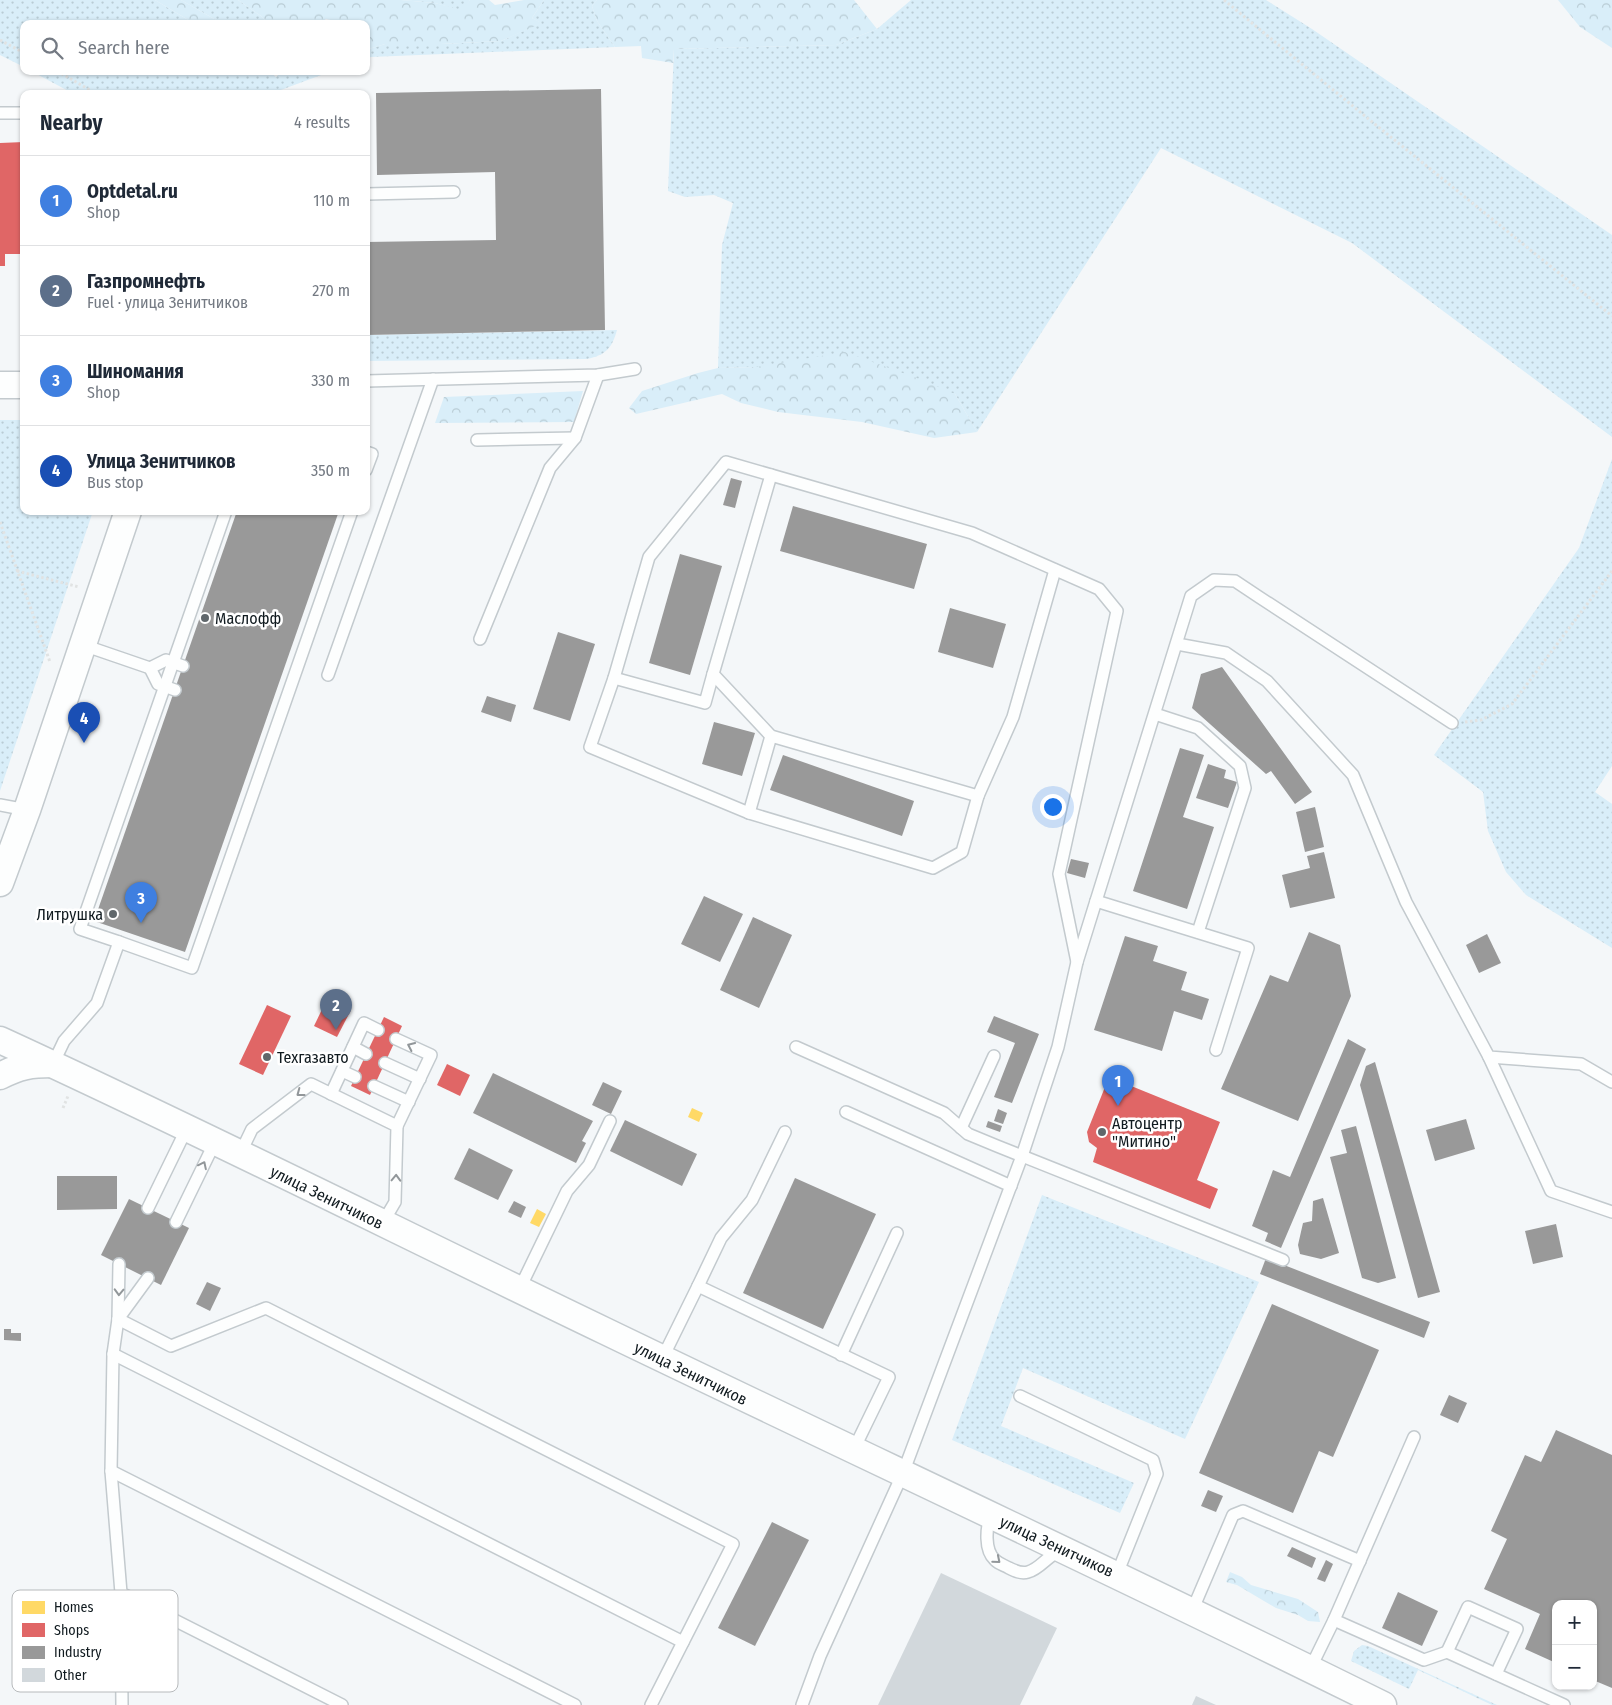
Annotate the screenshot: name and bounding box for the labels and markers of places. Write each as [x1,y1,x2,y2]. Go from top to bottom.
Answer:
place label: Маслофф [215,609,281,628]
marker: Маслофф [199,612,211,624]
pin: 4 [68,702,100,743]
pin: 3 [125,882,157,923]
place label: Литрушка [36,905,103,924]
marker: Литрушка [107,908,119,920]
pin: 2 [320,989,352,1030]
place label: Техгазавто [277,1048,349,1067]
marker: Техгазавто [261,1051,273,1063]
pin: 1 [1102,1065,1134,1106]
place label: Автоцентр "Митино" [1112,1114,1182,1151]
marker: Автоцентр "Митино" [1096,1126,1108,1138]

